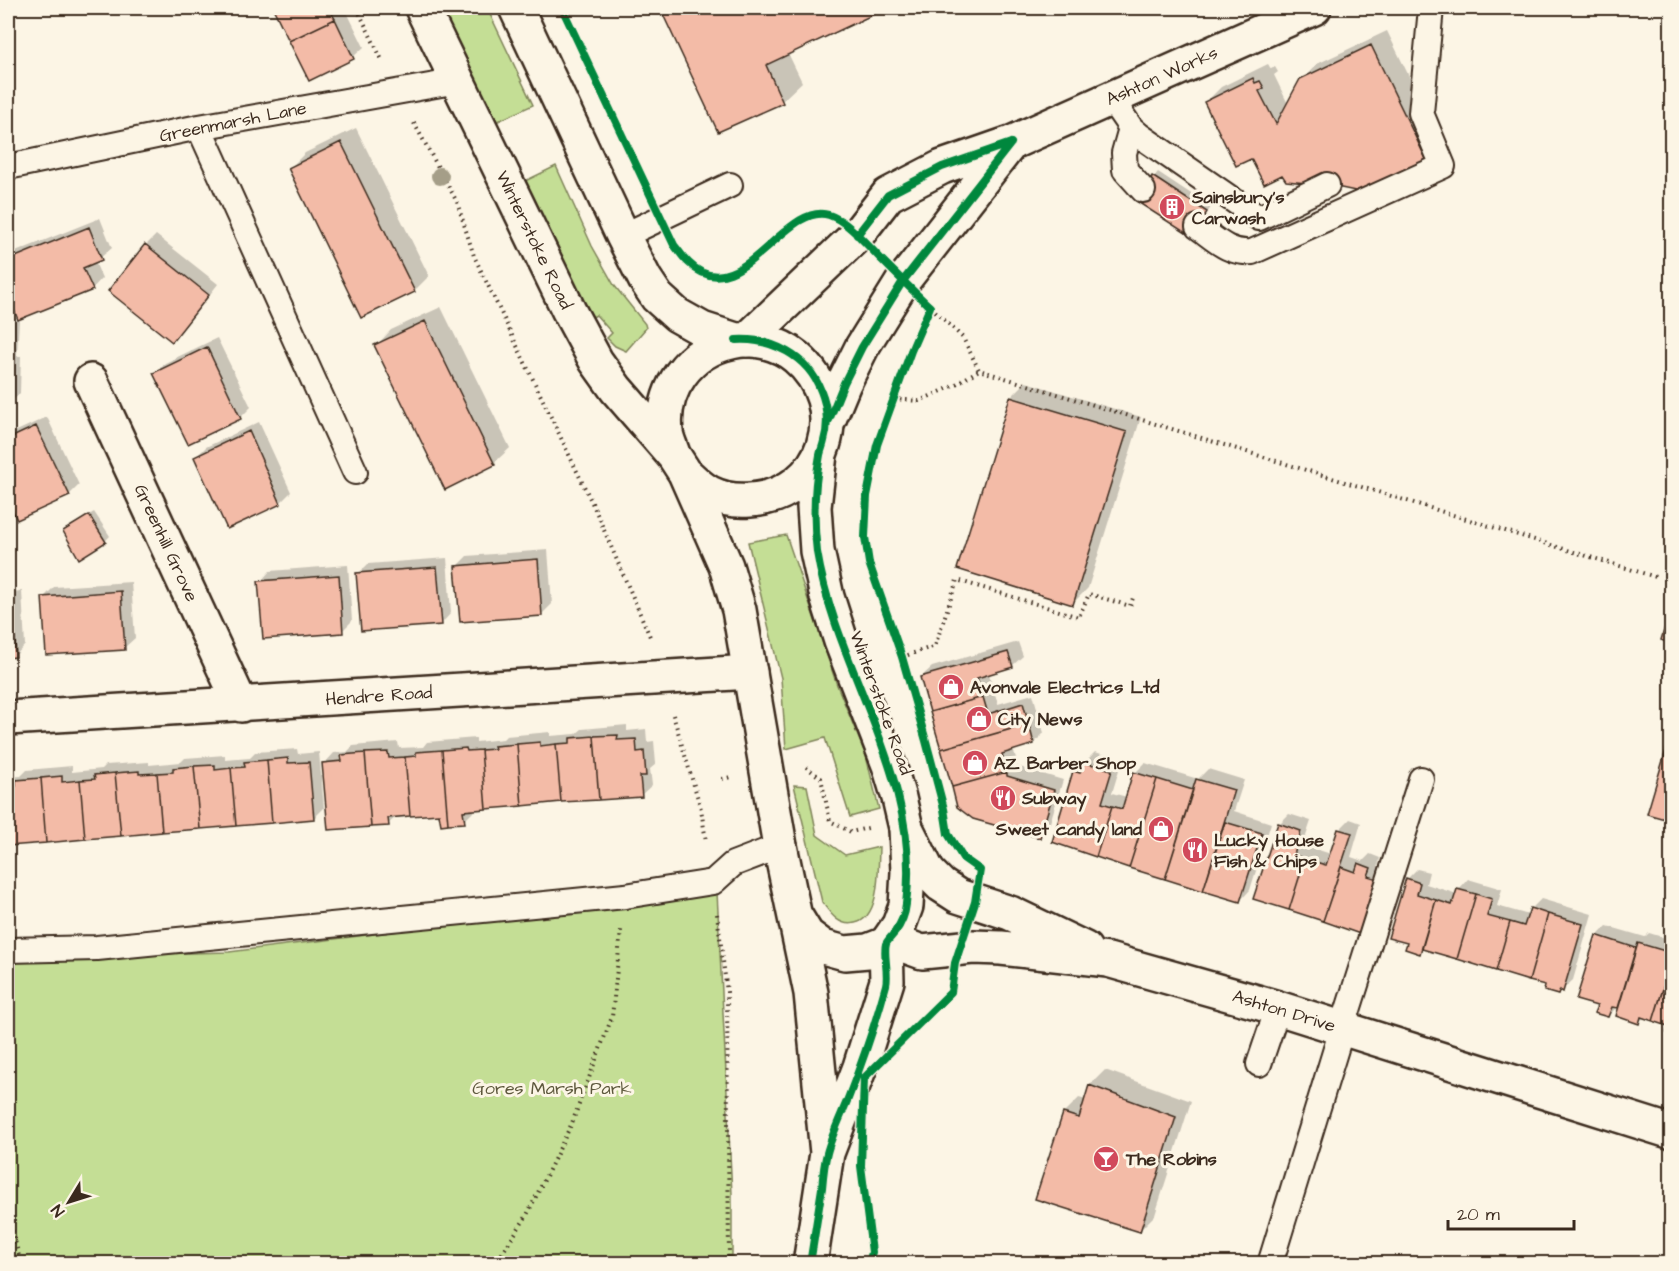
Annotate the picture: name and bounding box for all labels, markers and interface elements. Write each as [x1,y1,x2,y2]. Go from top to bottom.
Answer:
street label: Ashton Works [1102,40,1222,112]
street label: Greenmarsh Lane [157,95,309,149]
street label: Winterstoke Road [490,166,578,314]
place label: Sainsbury's Carwash [1191,185,1285,231]
building icon: Sainsbury's Carwash [1157,192,1187,222]
street label: Greenhill Grove [128,480,204,606]
street label: Winterstoke Road [843,628,919,778]
shop icon: Avonvale Electrics Ltd [936,672,966,702]
place label: Avonvale Electrics Ltd [970,675,1160,700]
street label: Hendre Road [325,680,433,712]
shop icon: City News [964,704,994,734]
place label: City News [998,707,1082,733]
shop icon: AZ Barber Shop [960,748,990,778]
place label: AZ Barber Shop [994,751,1136,776]
restaurant icon: Subway [988,783,1018,813]
place label: Subway [1021,786,1087,812]
shop icon: Sweet candy land [1146,814,1176,844]
place label: Sweet candy land [995,817,1143,843]
place label: Lucky House Fish & Chips [1214,828,1324,874]
restaurant icon: Lucky House Fish & Chips [1180,835,1210,865]
street label: Ashton Drive [1229,983,1339,1039]
park label: Gores Marsh Park [472,1076,632,1101]
bar icon: The Robins [1091,1144,1121,1174]
place label: The Robins [1125,1147,1217,1172]
north arrow [39,1172,99,1232]
scale bar [1448,1193,1574,1231]
text: N [46,1200,70,1221]
text: 20 m [1457,1202,1500,1227]

